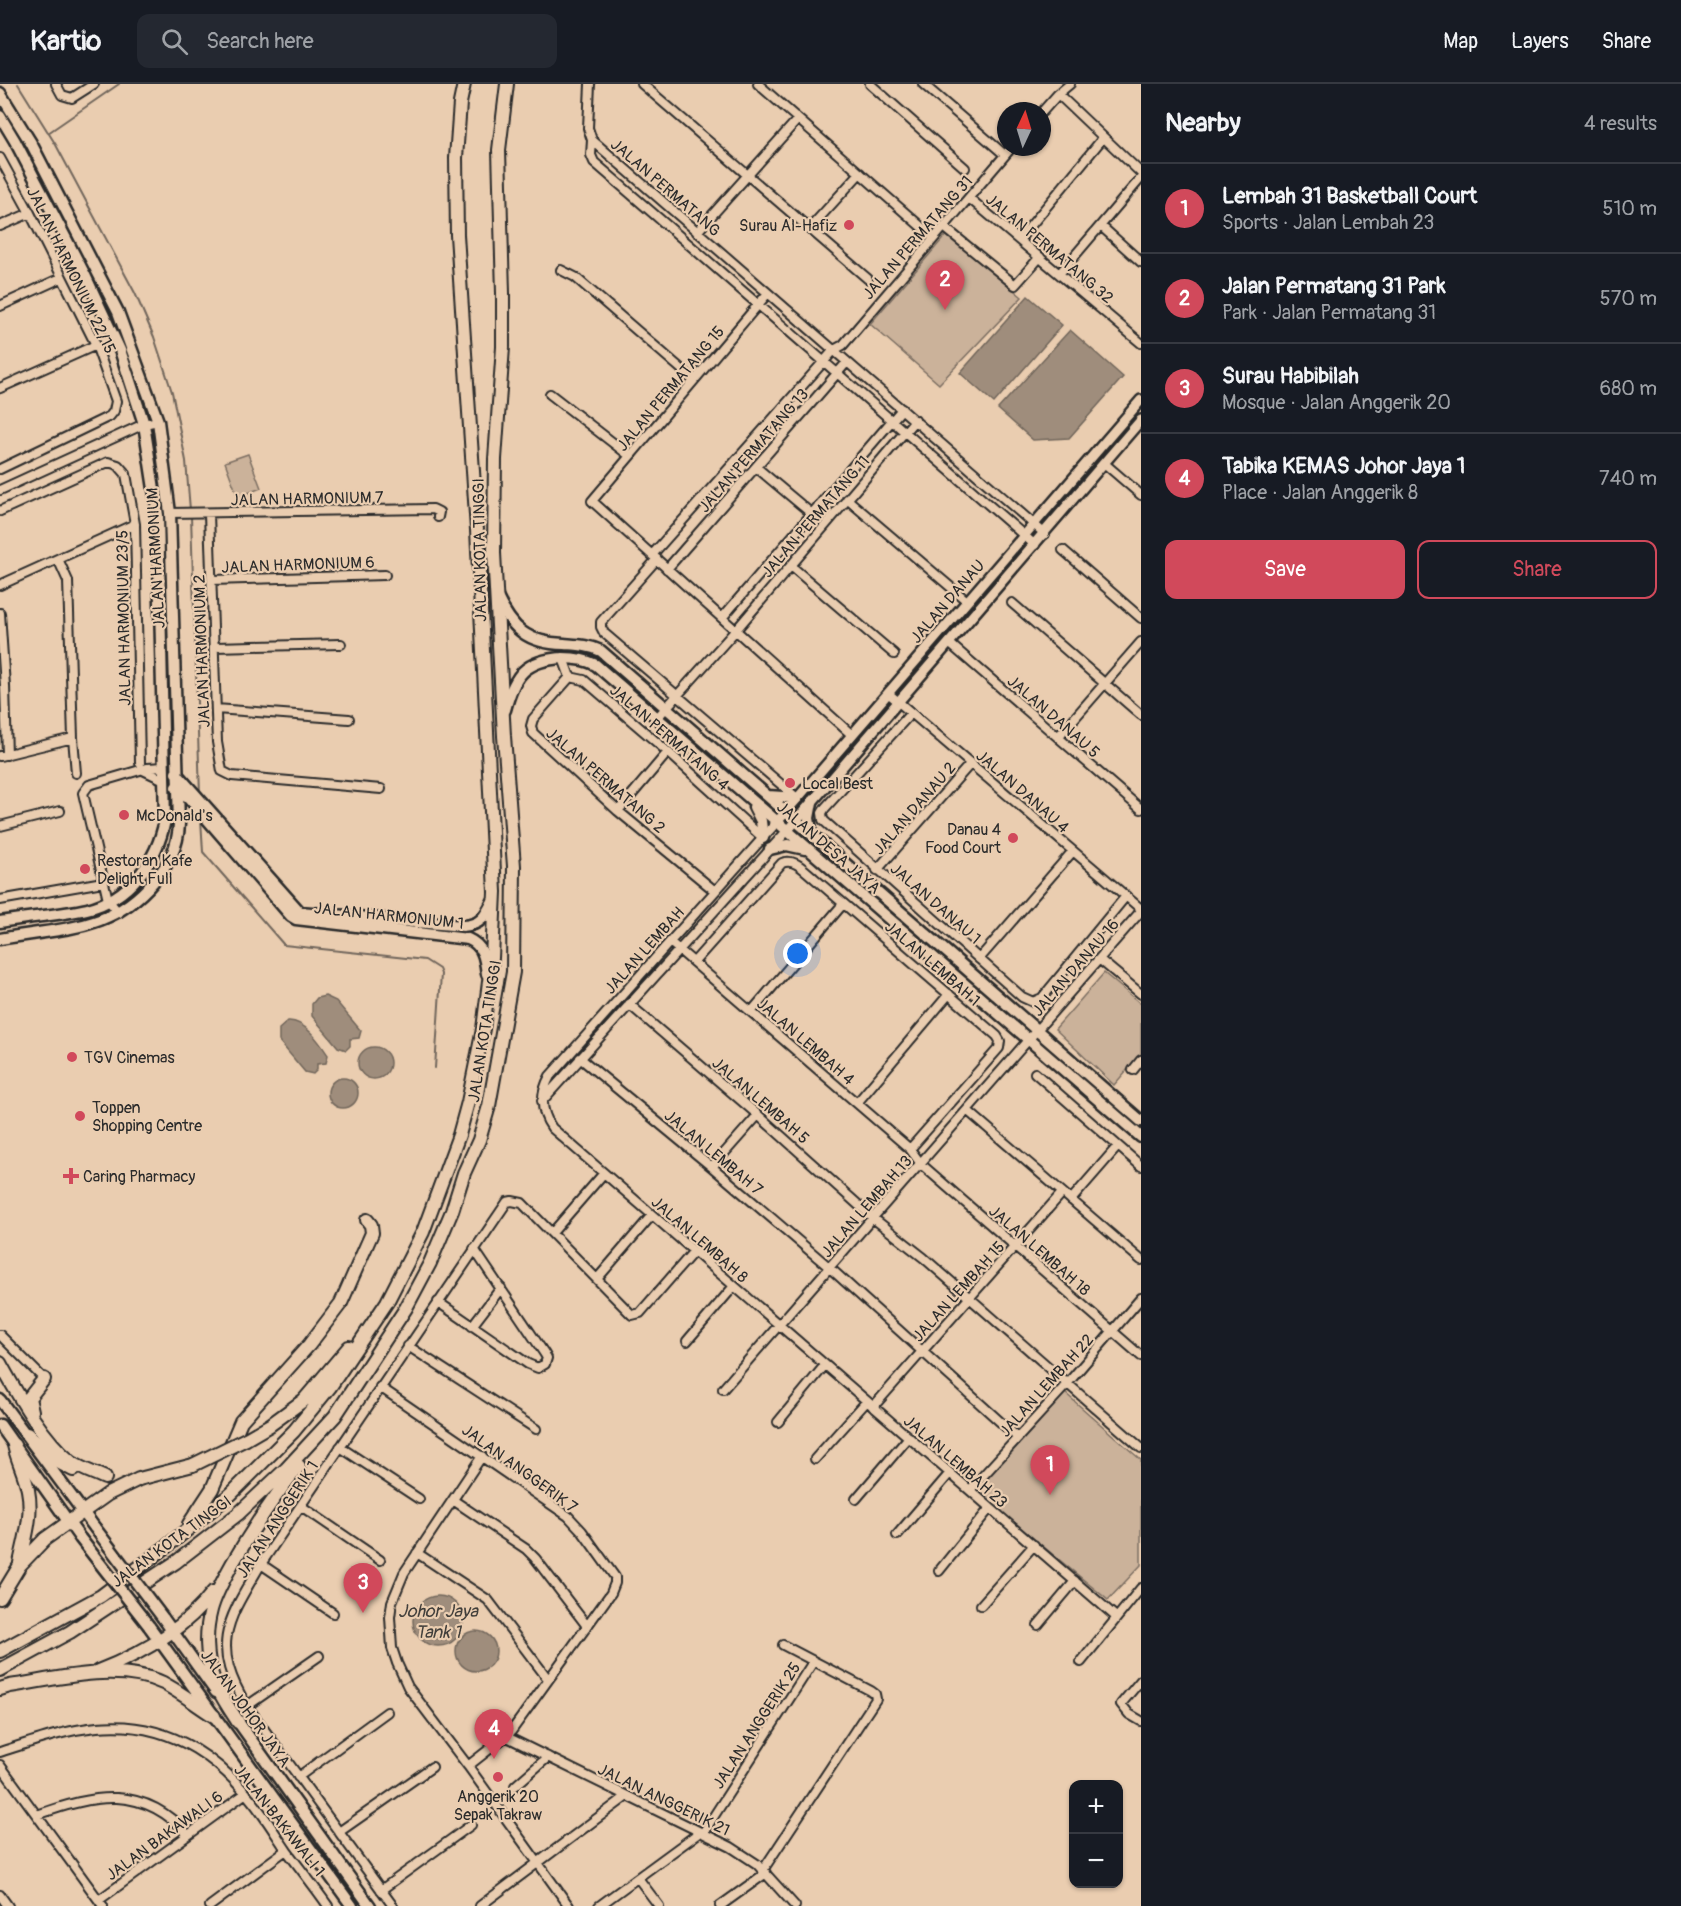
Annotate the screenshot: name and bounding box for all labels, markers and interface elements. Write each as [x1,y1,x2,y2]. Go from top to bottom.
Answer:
search box [137,14,557,68]
text: Kartio [30,24,101,59]
icon: search [158,25,191,58]
text: Search here [206,27,314,55]
text: Map [1443,28,1478,55]
text: Layers [1511,28,1569,55]
text: Share [1602,28,1651,55]
north arrow [997,102,1051,156]
text: Nearby [1165,107,1241,139]
text: 4 results [1584,111,1657,136]
street label: JALAN PERMATANG [606,135,724,241]
street label: JALAN PERMATANG 31 [858,172,977,304]
text: Lembah 31 Basketball Court [1222,182,1477,210]
street label: JALAN HARMONIUM 22/15 [22,184,120,357]
street label: JALAN PERMATANG 32 [982,190,1117,308]
text: 1 [1181,196,1188,221]
text: 510 m [1603,196,1657,221]
text: Sports · Jalan Lembah 23 [1222,210,1434,235]
place label: Surau Al-Hafiz [739,216,837,236]
marker: Surau Al-Hafiz [842,218,856,232]
pin: 2 [926,260,964,310]
text: Jalan Permatang 31 Park [1222,272,1446,300]
text: 2 [1179,286,1190,311]
text: 570 m [1600,286,1657,311]
text: Park · Jalan Permatang 31 [1222,300,1436,325]
street label: JALAN PERMATANG 15 [613,322,729,455]
text: Surau Habibilah [1222,362,1359,390]
text: 3 [1179,376,1190,401]
text: 680 m [1600,376,1657,401]
street label: JALAN PERMATANG 13 [694,385,813,517]
text: Mosque · Jalan Anggerik 20 [1222,390,1451,415]
street label: JALAN PERMATANG 11 [757,452,874,582]
text: Tabika KEMAS Johor Jaya 1 [1222,452,1465,480]
text: 4 [1179,466,1190,491]
text: 740 m [1599,466,1657,491]
street label: JALAN KOTA TINGGI [469,478,491,622]
text: Place · Jalan Anggerik 8 [1222,480,1418,505]
street label: JALAN HARMONIUM [142,487,170,629]
street label: JALAN HARMONIUM 7 [231,488,384,510]
street label: JALAN HARMONIUM 23/5 [112,530,136,706]
button: Save [1165,540,1405,599]
button: Share [1417,540,1657,599]
street label: JALAN HARMONIUM 6 [221,552,375,578]
street label: JALAN DANAU [906,556,989,647]
street label: JALAN HARMONIUM 2 [189,574,215,728]
street label: JALAN DANAU 5 [1003,671,1104,762]
street label: JALAN PERMATANG 4 [606,680,733,795]
street label: JALAN PERMATANG 2 [542,724,669,838]
street label: JALAN DANAU 4 [972,746,1073,838]
street label: JALAN DANAU 2 [869,758,961,859]
place label: Local Best [802,774,874,794]
marker: Local Best [783,776,797,790]
street label: JALAN DESA JAYA [772,797,884,898]
place label: McDonald's [136,806,213,826]
marker: McDonald's [117,808,131,822]
place label: Danau 4 Food Court [925,820,1002,858]
marker: Danau 4 Food Court [1006,831,1020,845]
place label: Restoran Kafe Delight Full [97,851,192,889]
street label: JALAN DANAU 1 [886,859,985,949]
marker: Restoran Kafe Delight Full [78,862,92,876]
street label: JALAN HARMONIUM 1 [313,898,465,934]
street label: JALAN LEMBAH [600,903,689,998]
street label: JALAN DANAU 16 [1028,915,1124,1021]
street label: JALAN LEMBAH 1 [881,917,984,1011]
your location [783,939,812,968]
street label: JALAN KOTA TINGGI [464,959,506,1104]
street label: JALAN LEMBAH 4 [752,994,858,1090]
place label: TGV Cinemas [84,1048,175,1068]
marker: TGV Cinemas [65,1050,79,1064]
street label: JALAN LEMBAH 5 [708,1053,813,1148]
place label: Toppen Shopping Centre [92,1098,202,1136]
street label: JALAN LEMBAH 7 [660,1106,767,1200]
marker: Toppen Shopping Centre [73,1109,87,1123]
street label: JALAN LEMBAH 13 [817,1151,917,1262]
place label: Caring Pharmacy [83,1167,196,1187]
marker: Caring Pharmacy [64,1169,78,1183]
street label: JALAN LEMBAH 8 [647,1192,752,1287]
street label: JALAN LEMBAH 18 [984,1201,1094,1300]
street label: JALAN LEMBAH 15 [908,1237,1009,1346]
street label: JALAN LEMBAH 22 [995,1330,1098,1441]
street label: JALAN LEMBAH 23 [899,1411,1011,1512]
street label: JALAN ANGGERIK 7 [458,1420,581,1518]
pin: 1 [1030,1446,1070,1495]
street label: JALAN ANGGERIK 1 [233,1457,323,1582]
street label: JALAN KOTA TINGGI [108,1491,236,1592]
pin: 3 [344,1564,382,1613]
water label: Johor Jaya Tank 1 [398,1600,480,1644]
street label: JALAN JOHOR JAYA [196,1646,295,1771]
street label: JALAN ANGGERIK 25 [708,1658,805,1793]
pin: 4 [474,1710,514,1759]
street label: JALAN ANGGERIK 21 [594,1759,733,1841]
street label: JALAN BAKAWALI 1 [229,1761,329,1881]
marker: Anggerik 20 Sepak Takraw [491,1770,505,1784]
map controls [1069,1780,1123,1888]
button: + [1069,1780,1123,1834]
street label: JALAN BAKAWALI 6 [102,1787,227,1885]
place label: Anggerik 20 Sepak Takraw [454,1787,542,1825]
button: − [1069,1834,1123,1888]

